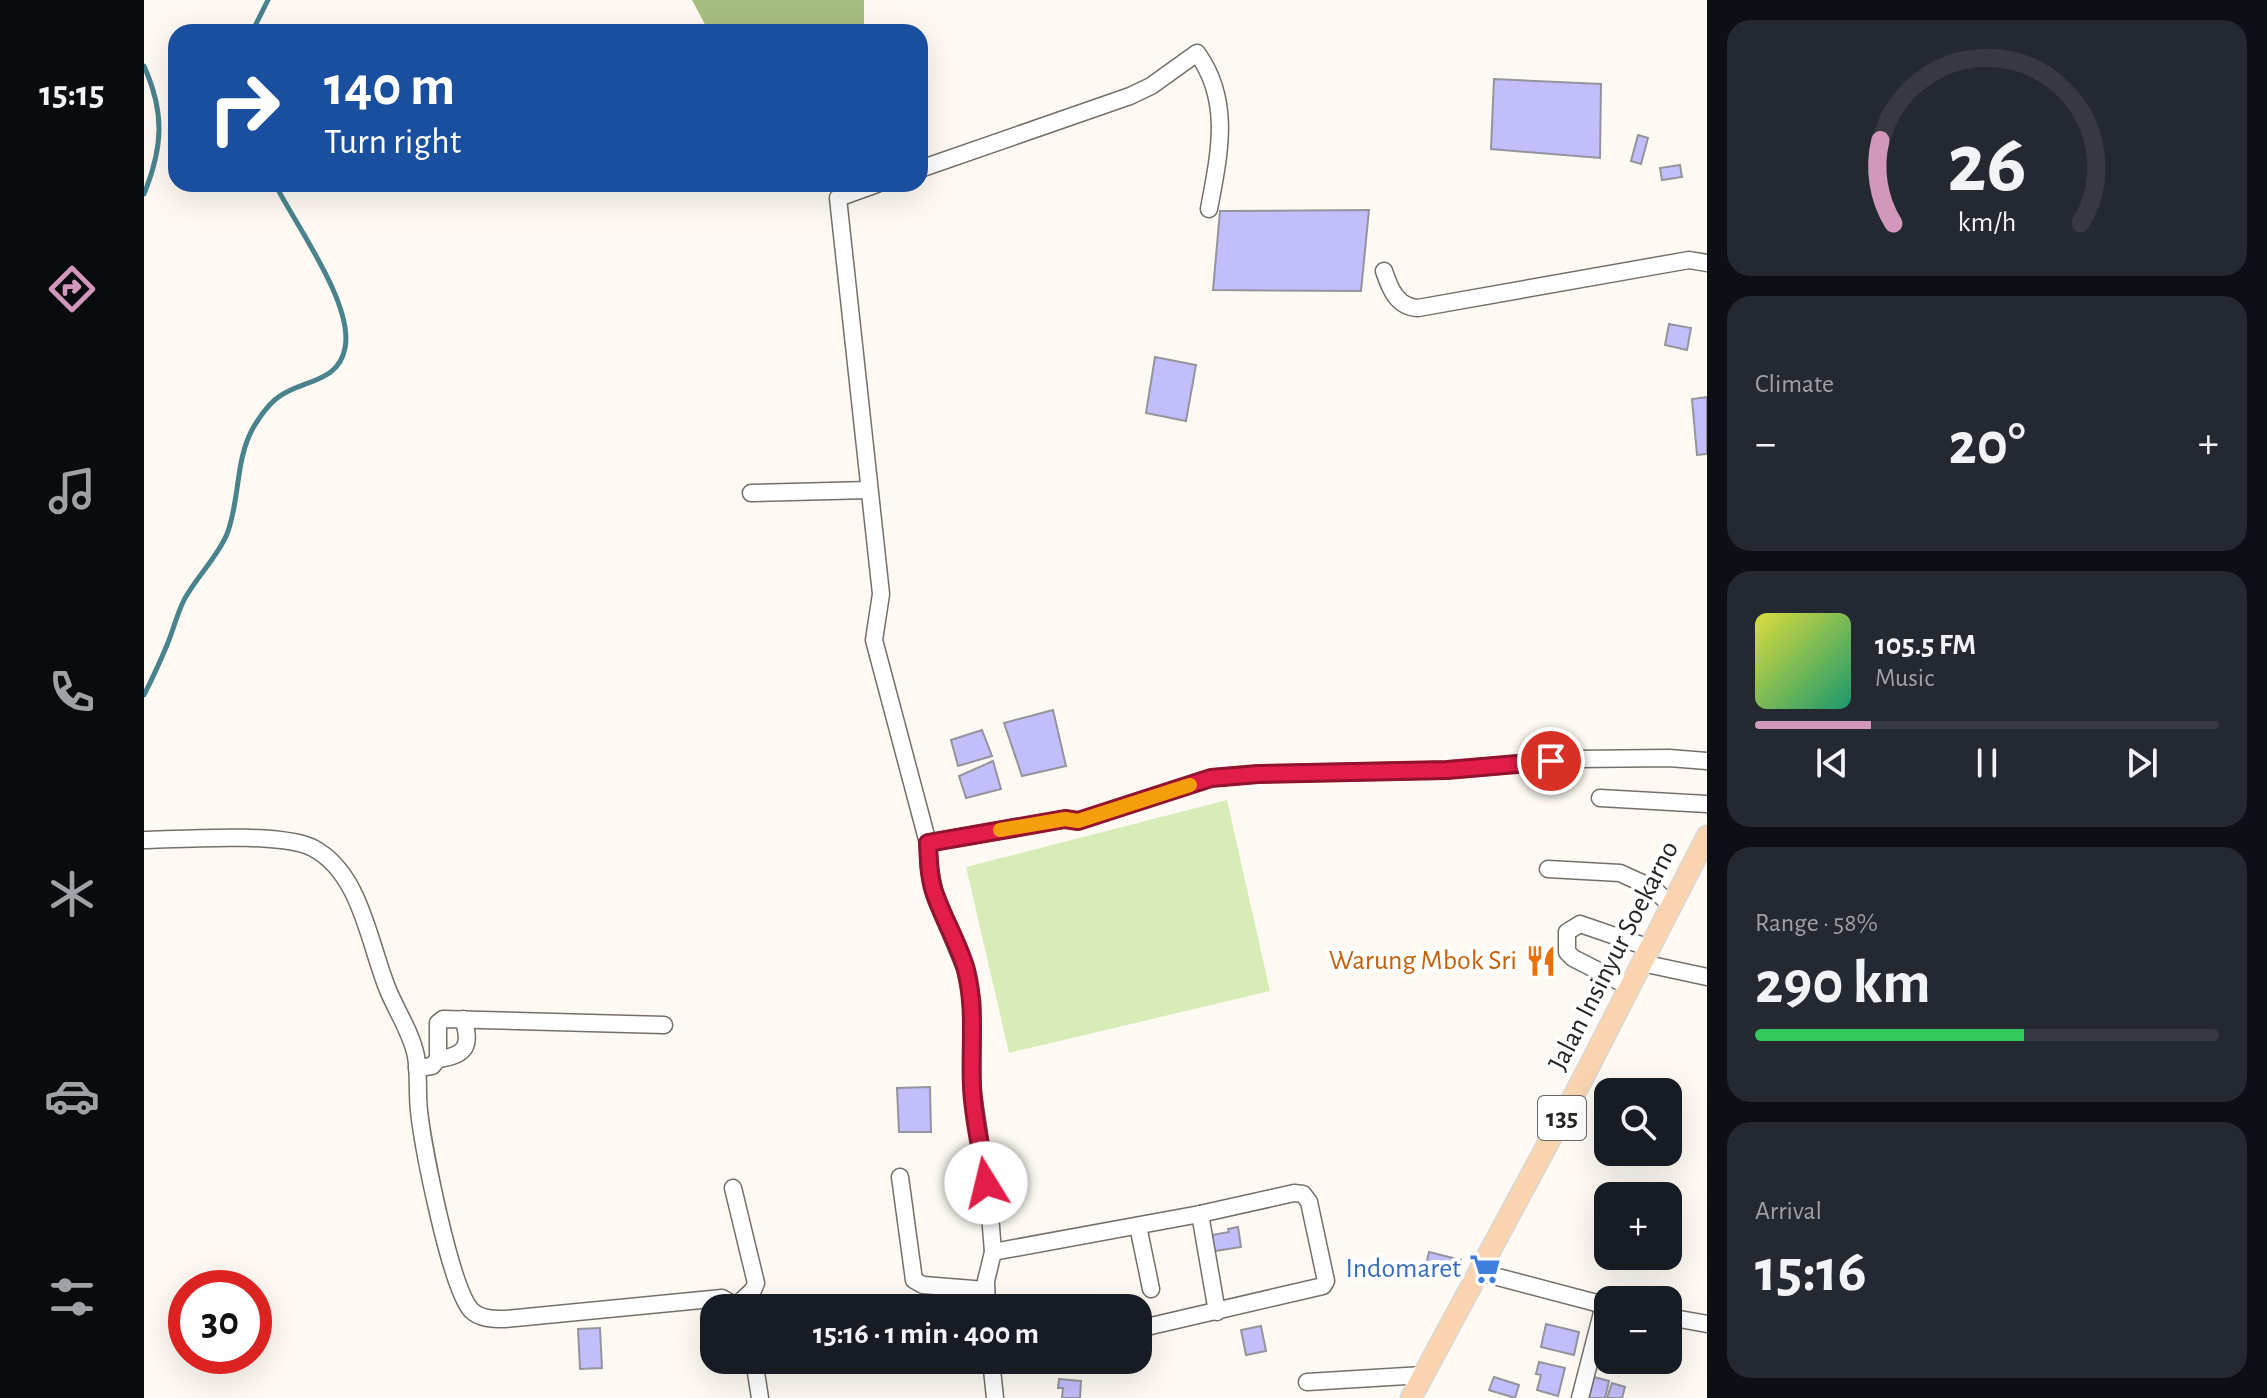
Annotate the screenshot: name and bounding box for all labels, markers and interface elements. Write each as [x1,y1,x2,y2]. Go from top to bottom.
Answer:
icon: right [192,56,296,160]
text: 140 m [324,59,455,115]
text: 15:15 [39,76,105,112]
text: 26 [1947,122,2027,206]
text: Turn right [324,124,461,160]
text: km/h [1958,208,2016,237]
icon: directions [44,261,100,317]
text: Climate [1755,371,1834,397]
text: 20° [1948,415,2026,475]
text: − [1755,422,1776,466]
text: + [2198,422,2219,466]
icon: music [44,463,100,519]
text: 105.5 FM [1875,630,1976,660]
icon: phone [44,664,100,720]
text: Music [1875,665,1934,691]
pin [1517,727,1585,795]
icon: arrive [1529,739,1573,783]
icon: previous [1810,741,1854,785]
icon: pause [1965,741,2009,785]
icon: next [2120,741,2164,785]
street label: Jalan Insinyur Soekarno [1544,837,1684,1075]
icon: climate [44,866,100,922]
text: Range · 58% [1755,910,1878,936]
restaurant icon: Warung Mbok Sri [1524,944,1558,978]
place label: Warung Mbok Sri [1329,947,1517,975]
text: 290 km [1755,954,1931,1014]
icon: car [44,1068,100,1124]
map controls [1594,1078,1682,1374]
button: search [1594,1078,1682,1166]
road number: 135 [1538,1096,1586,1140]
position arrow [944,1141,1028,1225]
button: + [1594,1182,1682,1270]
text: Arrival [1755,1198,1822,1224]
text: 15:16 [1755,1242,1867,1302]
supermarket icon: Indomaret [1468,1252,1502,1286]
place label: Indomaret [1345,1255,1461,1283]
icon: filters [44,1269,100,1325]
speed limit sign: 30 [168,1270,272,1374]
button: − [1594,1286,1682,1374]
text: 15:16 · 1 min · 400 m [813,1319,1039,1349]

